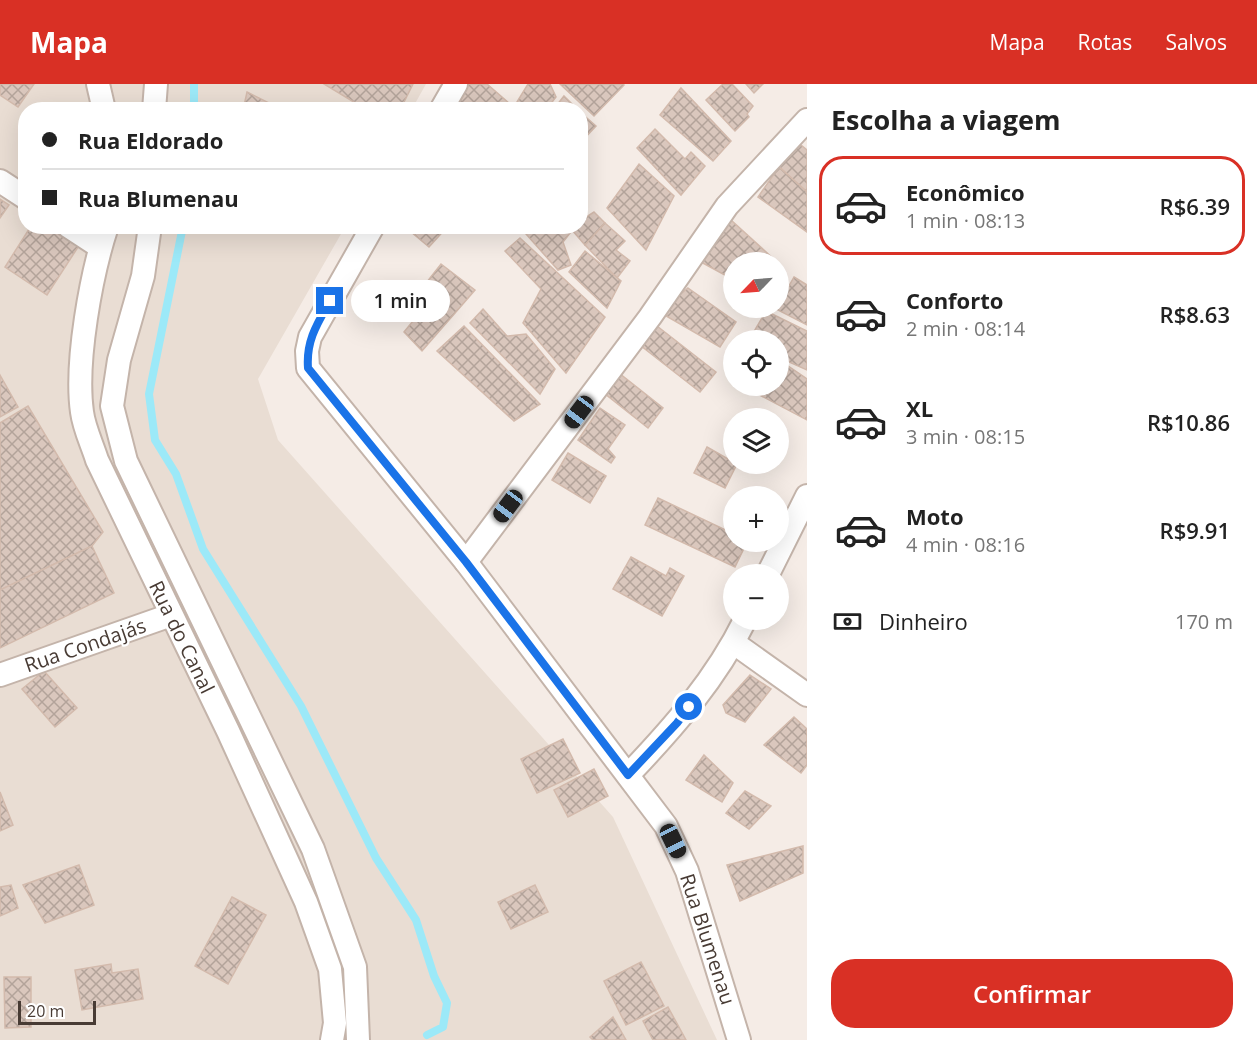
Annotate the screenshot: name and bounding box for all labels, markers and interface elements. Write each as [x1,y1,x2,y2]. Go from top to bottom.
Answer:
text: Mapa [30,23,108,61]
text: Mapa [990,28,1045,56]
text: Rotas [1078,28,1132,56]
text: Salvos [1165,28,1227,56]
text: Escolha a viagem [831,101,1060,138]
text: Rua Eldorado [78,125,223,155]
text: Econômico [906,177,1025,207]
icon: car [834,179,888,233]
text: Rua Blumenau [78,183,239,213]
text: R$6.39 [1160,191,1230,221]
text: 1 min · 08:13 [906,207,1025,234]
north arrow [723,252,789,318]
map controls [723,252,789,630]
callout: 1 min [351,280,450,322]
text: Conforto [906,285,1003,315]
route end [316,287,343,314]
text: 1 min [374,287,428,314]
icon: car [834,287,888,341]
text: R$8.63 [1160,299,1230,329]
text: 2 min · 08:14 [906,315,1025,342]
button: locate [723,330,789,396]
car [561,392,597,432]
text: XL [906,393,933,423]
icon: car [834,395,888,449]
text: R$10.86 [1147,407,1230,437]
button: layers [723,408,789,474]
text: 3 min · 08:15 [906,423,1025,450]
car [490,486,526,526]
button: + [723,486,789,552]
text: Moto [906,501,964,531]
icon: car [834,503,888,557]
text: R$9.91 [1160,515,1230,545]
text: 4 min · 08:16 [906,531,1025,558]
button: − [723,564,789,630]
street label: Rua do Canal [143,576,221,698]
icon: cash [831,605,864,638]
text: Dinheiro [879,606,968,636]
text: 170 m [1175,608,1233,635]
street label: Rua Condajás [21,612,149,678]
route start [675,693,702,720]
car [657,821,689,861]
street label: Rua Blumenau [674,870,742,1008]
button: Confirmar [831,959,1233,1028]
scale bar [18,998,96,1026]
text: 20 m [27,1000,64,1022]

